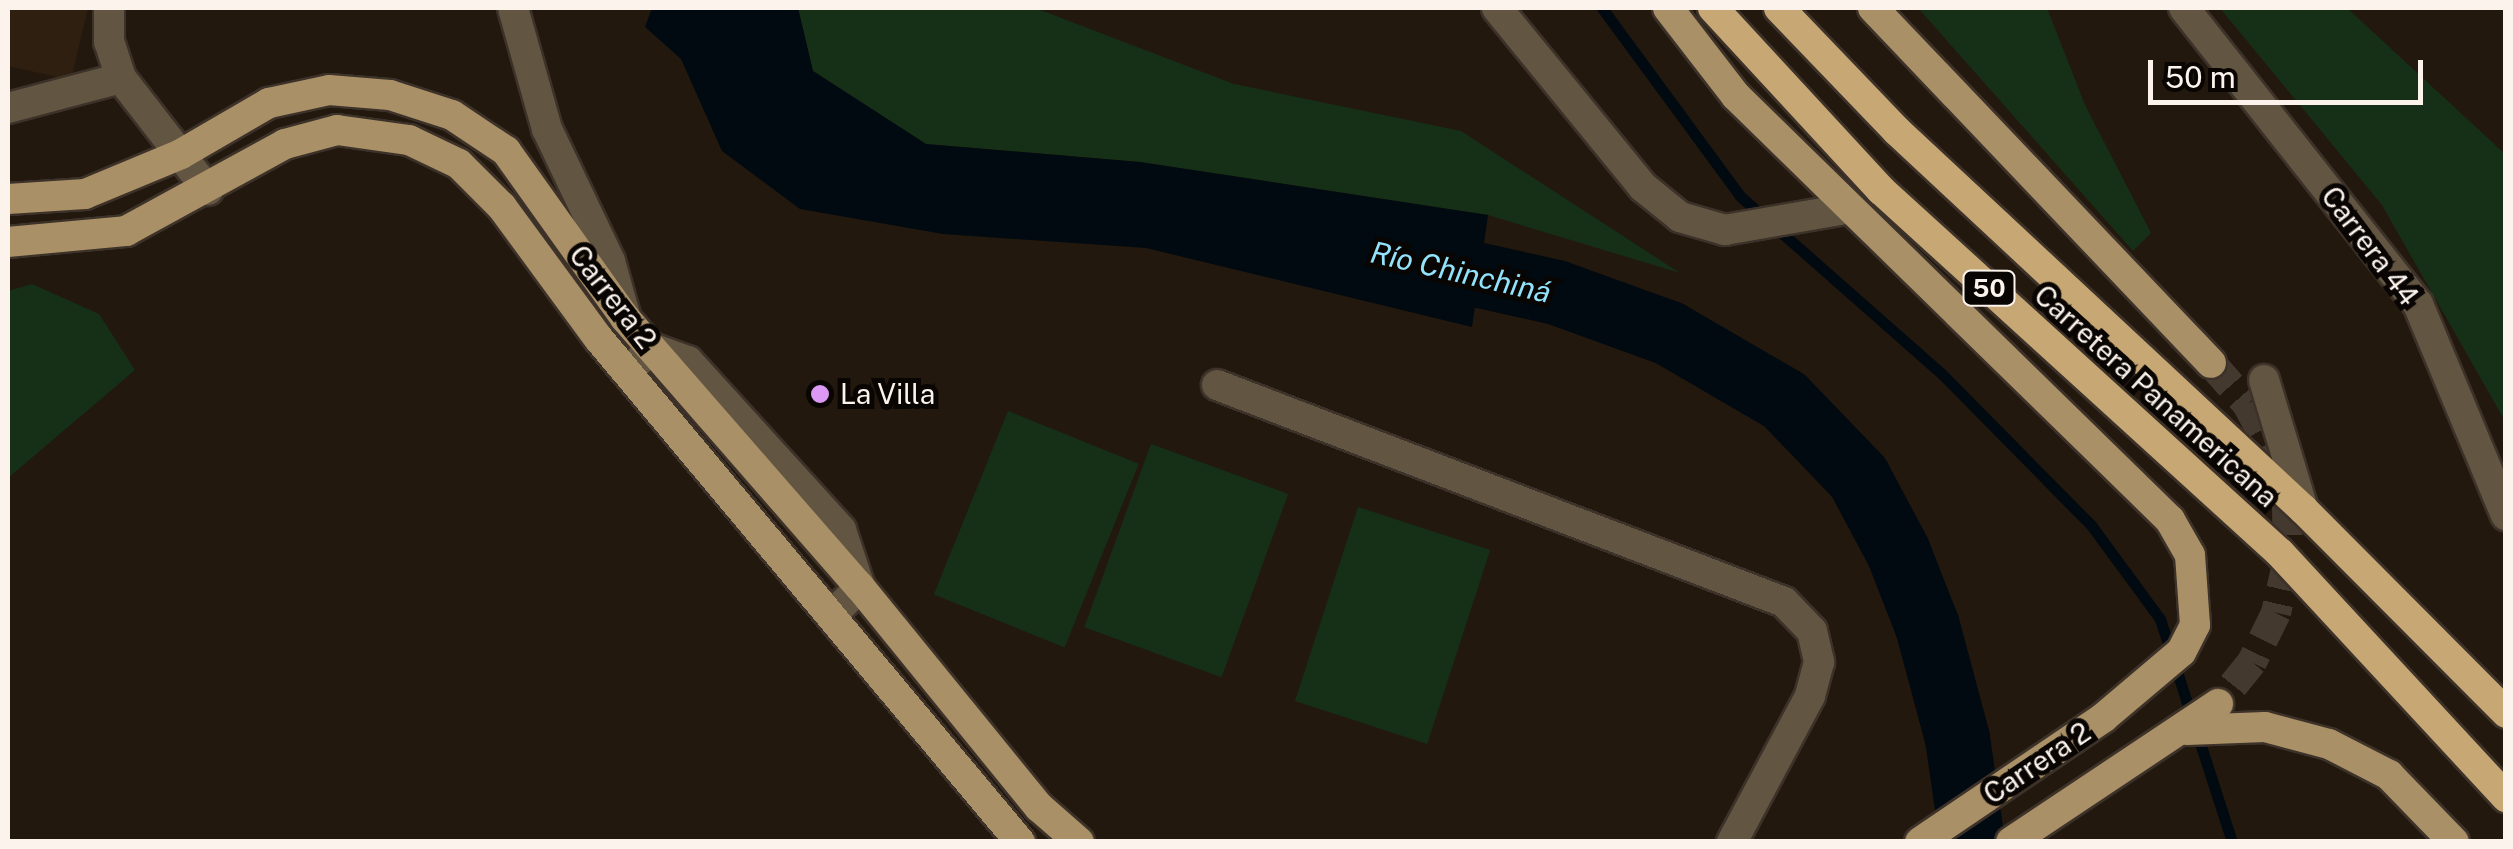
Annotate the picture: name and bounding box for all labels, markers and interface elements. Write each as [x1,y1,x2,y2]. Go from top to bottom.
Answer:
scale bar [2153,40,2428,102]
text: 50 m [2165,59,2236,95]
street label: Carrera 44 [2314,180,2426,312]
water label: Río Chinchiná [1367,234,1555,310]
street label: Carrera 2 [562,239,664,355]
road number: 50 [1962,268,2016,308]
street label: Carretera Panamericana [2028,278,2284,514]
place label: La Villa [840,377,936,411]
marker: La Villa [809,383,831,405]
street label: Carrera 2 [1977,715,2097,811]

